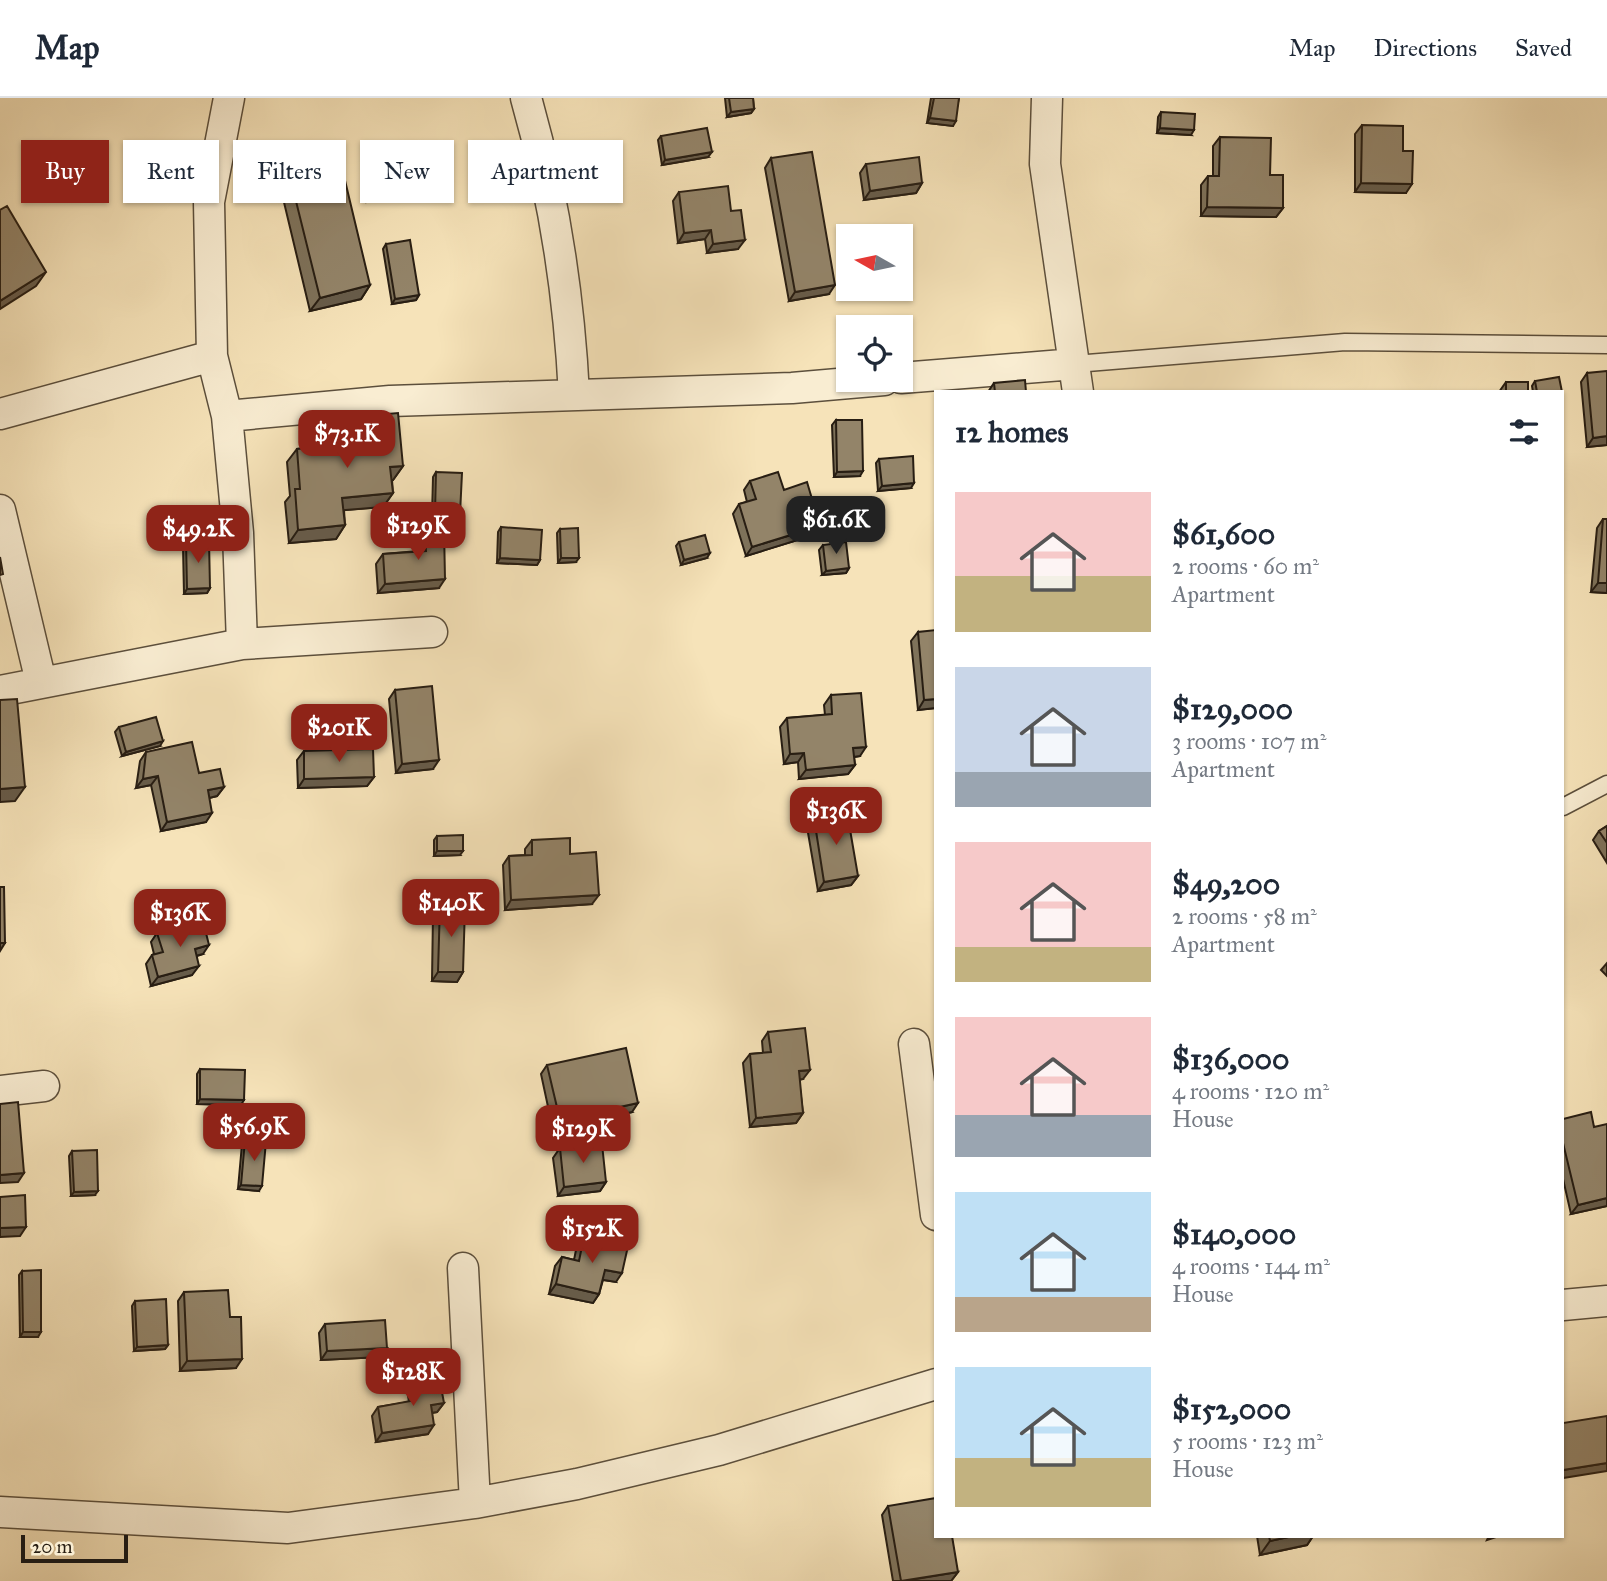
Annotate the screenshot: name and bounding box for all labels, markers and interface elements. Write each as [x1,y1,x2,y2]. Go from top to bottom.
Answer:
text: Map [35,28,99,68]
text: Map [1289,33,1336,63]
text: Directions [1374,33,1477,63]
text: Saved [1515,33,1572,63]
chip: Buy [21,140,109,203]
chip: Rent [123,140,219,203]
chip: Filters [233,140,346,203]
chip: New [360,140,454,203]
chip: Apartment [468,140,623,203]
north arrow [836,224,914,301]
map controls [836,224,913,392]
button: locate [836,315,913,392]
pin: $73.1K [290,410,404,470]
icon: filters [1505,413,1543,451]
text: 12 homes [955,414,1068,450]
text: $73.1K [314,419,380,447]
pin: $61.6K [779,496,893,556]
pin: $129K [369,503,467,562]
pin: $49.2K [141,505,255,565]
text: $61.6K [802,505,870,533]
text: $129K [387,511,449,539]
text: $49.2K [162,514,234,542]
text: $61,600 [1172,516,1275,552]
icon: home [1011,520,1095,604]
text: 2 rooms · 60 m² [1172,552,1319,580]
text: Apartment [1172,580,1275,608]
text: $129,000 [1172,691,1293,727]
icon: home [1011,695,1095,779]
pin: $201K [290,704,388,764]
text: $201K [307,713,371,741]
text: 3 rooms · 107 m² [1172,727,1326,755]
text: Apartment [1172,755,1275,783]
pin: $136K [787,788,885,847]
text: $136K [806,796,866,824]
text: $49,200 [1172,866,1280,902]
icon: home [1011,870,1095,954]
pin: $140K [402,880,500,939]
text: $140K [418,888,484,916]
pin: $136K [131,890,229,949]
text: $136K [150,898,210,926]
text: 2 rooms · 58 m² [1172,902,1317,930]
text: Apartment [1172,930,1275,958]
text: $136,000 [1172,1041,1289,1077]
icon: home [1011,1045,1095,1129]
text: 4 rooms · 120 m² [1172,1077,1329,1105]
pin: $56.9K [197,1104,311,1163]
pin: $129K [534,1105,632,1165]
text: House [1172,1105,1234,1133]
text: $56.9K [219,1112,289,1140]
text: $129K [552,1114,614,1142]
pin: $152K [543,1206,641,1265]
text: $152K [561,1214,623,1242]
text: $140,000 [1172,1216,1296,1252]
icon: home [1011,1220,1095,1304]
text: 4 rooms · 144 m² [1172,1252,1330,1280]
text: House [1172,1280,1234,1308]
pin: $128K [364,1348,462,1408]
text: $128K [382,1357,444,1385]
text: $152,000 [1172,1391,1291,1427]
icon: home [1011,1395,1095,1479]
text: 5 rooms · 123 m² [1172,1427,1323,1455]
text: House [1172,1455,1234,1483]
scale bar [21,1532,128,1564]
text: 20 m [32,1535,73,1558]

